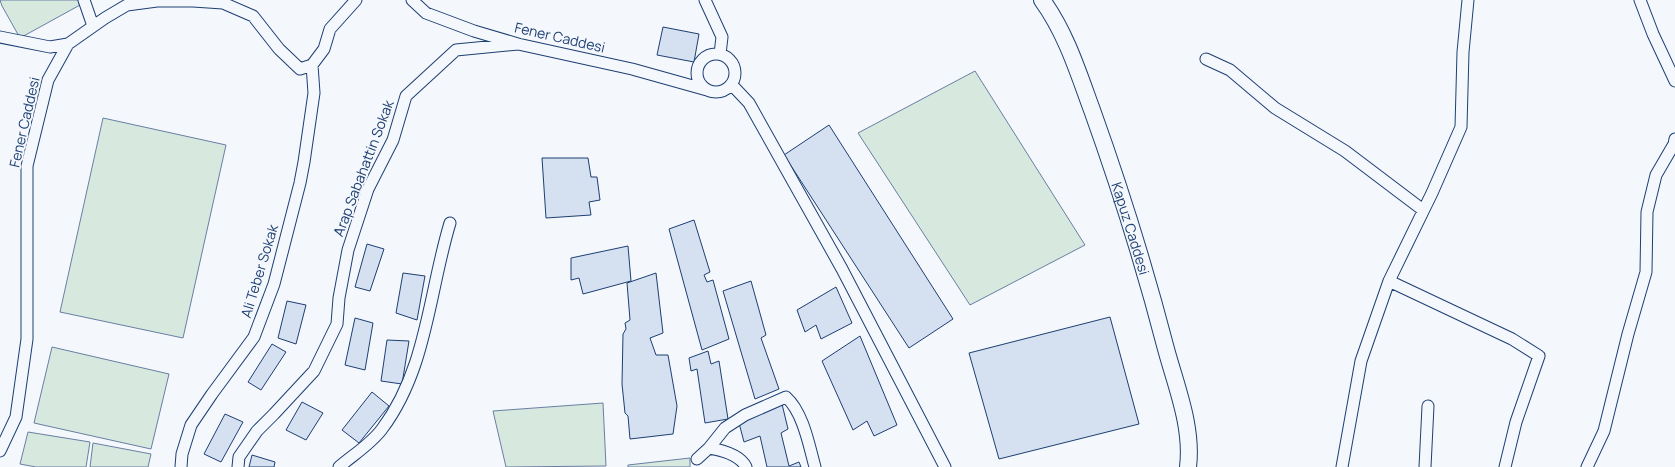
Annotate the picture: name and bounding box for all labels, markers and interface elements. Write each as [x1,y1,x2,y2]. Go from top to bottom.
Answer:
street label: Fener Caddesi [513,17,607,57]
street label: Fener Caddesi [4,75,44,169]
street label: Arap Sabahattin Sokak [328,96,398,239]
street label: Kapuz Caddesi [1108,180,1155,277]
street label: Ali Teber Sokak [236,221,283,320]

